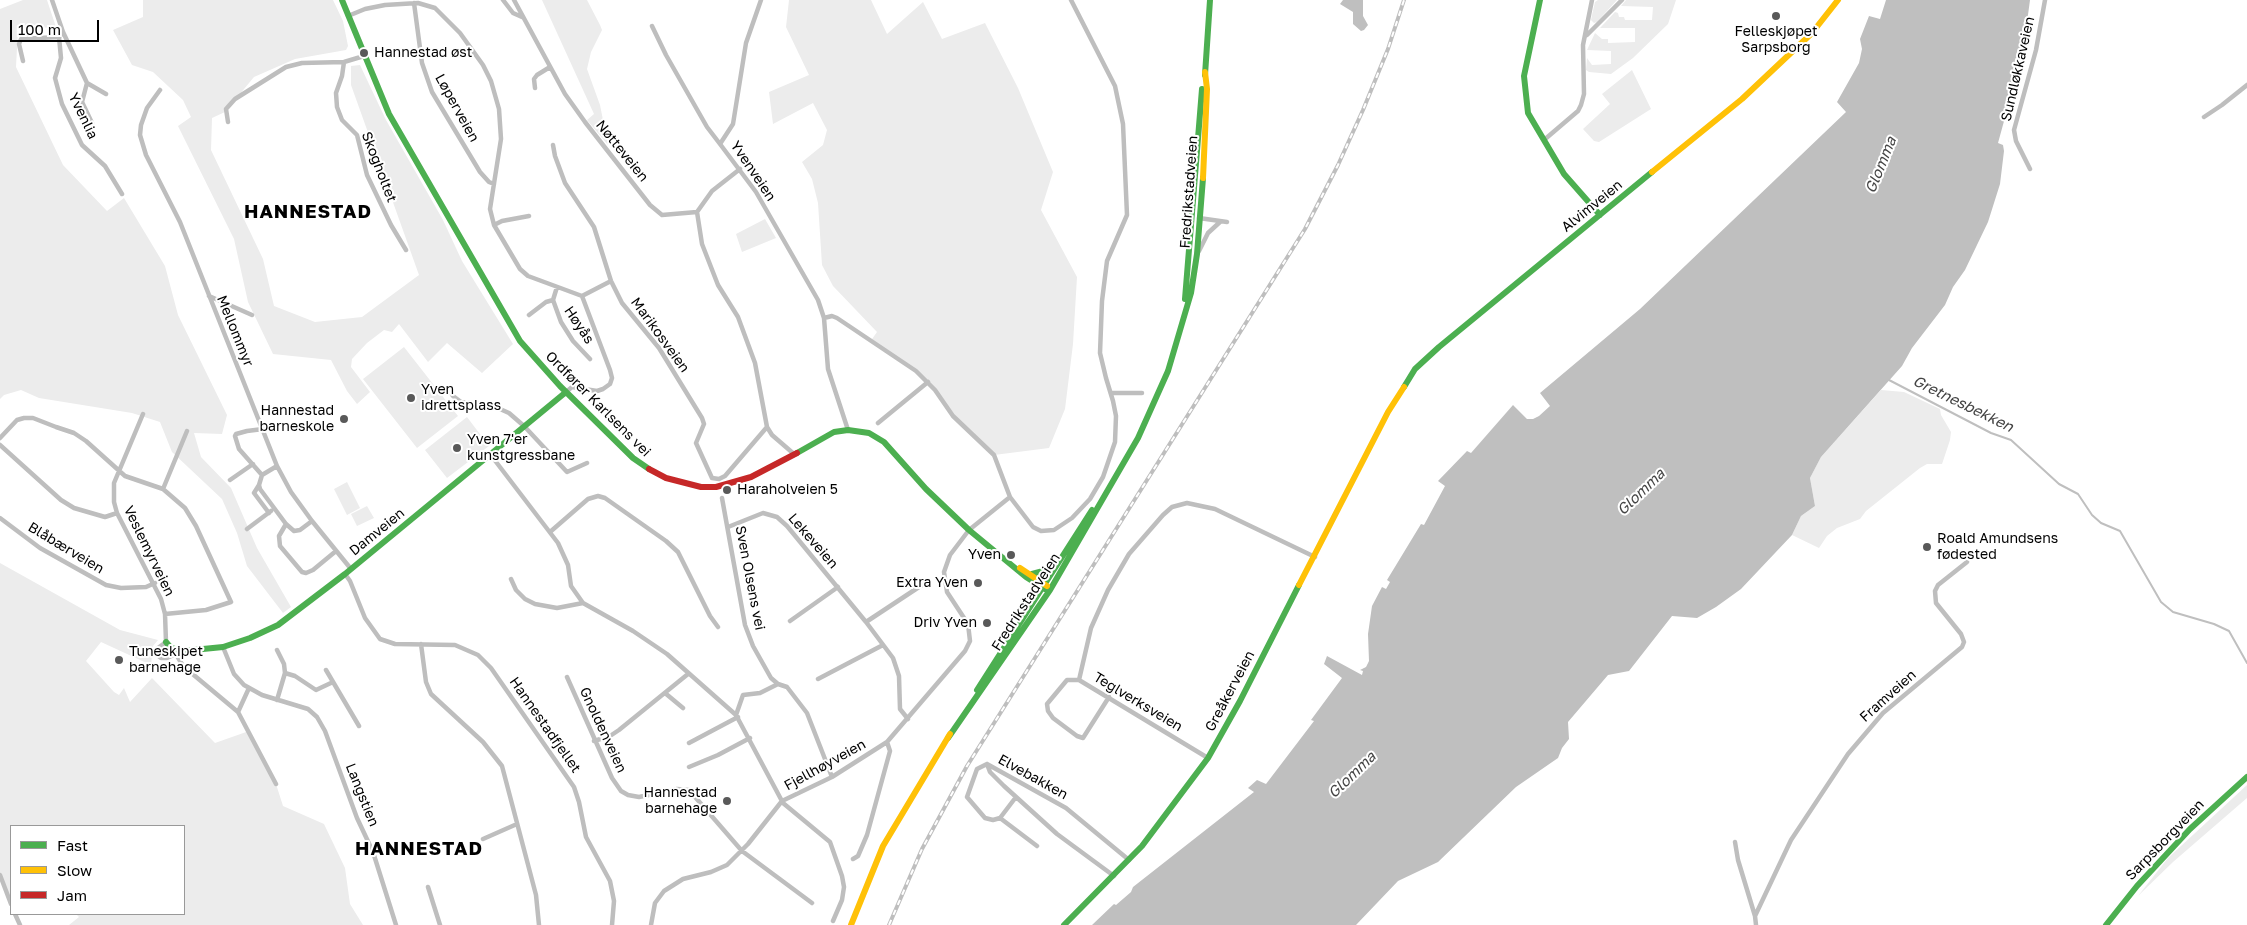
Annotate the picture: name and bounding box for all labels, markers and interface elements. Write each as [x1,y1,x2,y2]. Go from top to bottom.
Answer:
scale bar [12,10,101,42]
marker: Felleskjøpet Sarpsborg [1770,10,1782,22]
street label: Sundløkkaveien [1998,15,2038,123]
text: 100 m [18,20,61,38]
place label: Felleskjøpet Sarpsborg [1734,24,1818,56]
place label: Hannestad øst [374,45,472,61]
marker: Hannestad øst [358,47,370,59]
street label: Løperveien [431,71,483,145]
street label: Yvenlia [65,90,101,142]
street label: Nøtteveien [592,117,652,185]
street label: Skogholtet [358,129,400,205]
water label: Glomma [1862,134,1900,196]
street label: Fredrikstadveien [1177,135,1201,249]
street label: Yvenveien [727,138,779,204]
street label: Alvimveien [1558,176,1626,236]
district label: HANNESTAD [243,201,373,223]
street label: Mellommyr [213,293,257,369]
street label: Marikosveien [627,294,693,376]
street label: Høyås [560,303,598,347]
street label: Ordfører Karlsens vei [542,348,654,460]
water label: Gretnesbekken [1910,372,2016,436]
place label: Yven idrettsplass [421,382,501,414]
marker: Yven idrettsplass [405,392,417,404]
place label: Hannestad barneskole [259,403,334,436]
marker: Hannestad barneskole [338,413,350,425]
place label: Yven 7'er kunstgressbane [467,432,575,464]
marker: Yven 7'er kunstgressbane [451,442,463,454]
water label: Glomma [1613,465,1669,519]
place label: Haraholveien 5 [737,482,838,498]
marker: Haraholveien 5 [721,484,733,496]
street label: Veslemyrveien [120,503,178,599]
street label: Damveien [346,505,408,559]
street label: Lekeveien [784,510,842,572]
street label: Blåbærveien [25,519,107,577]
street label: Sven Olsens vei [732,524,768,632]
place label: Roald Amundsens fødested [1937,531,2058,564]
marker: Roald Amundsens fødested [1921,541,1933,553]
place label: Yven [968,547,1001,563]
marker: Yven [1005,549,1017,561]
street label: Fredrikstadveien [988,550,1064,654]
place label: Extra Yven [896,575,968,591]
marker: Extra Yven [972,577,984,589]
place label: Driv Yven [914,615,977,631]
marker: Driv Yven [981,617,993,629]
place label: Tuneskipet barnehage [129,644,203,676]
street label: Greåkerveien [1202,648,1258,734]
marker: Tuneskipet barnehage [113,654,125,666]
street label: Framveien [1856,666,1920,726]
street label: Teglverksveien [1090,669,1186,735]
street label: Hannestadfjellet [506,674,584,776]
street label: Gnoldenveien [576,685,630,775]
street label: Fjellhøyveien [781,736,869,794]
water label: Glomma [1324,748,1380,802]
street label: Elvebakken [995,751,1071,803]
street label: Langstien [342,761,382,829]
place label: Hannestad barnehage [644,785,717,818]
marker: Hannestad barnehage [721,795,733,807]
street label: Sarpsborgveien [2122,796,2208,884]
legend [10,825,185,915]
text: Fast [57,836,88,854]
district label: HANNESTAD [354,838,484,860]
text: Slow [57,861,92,879]
text: Jam [57,886,87,904]

